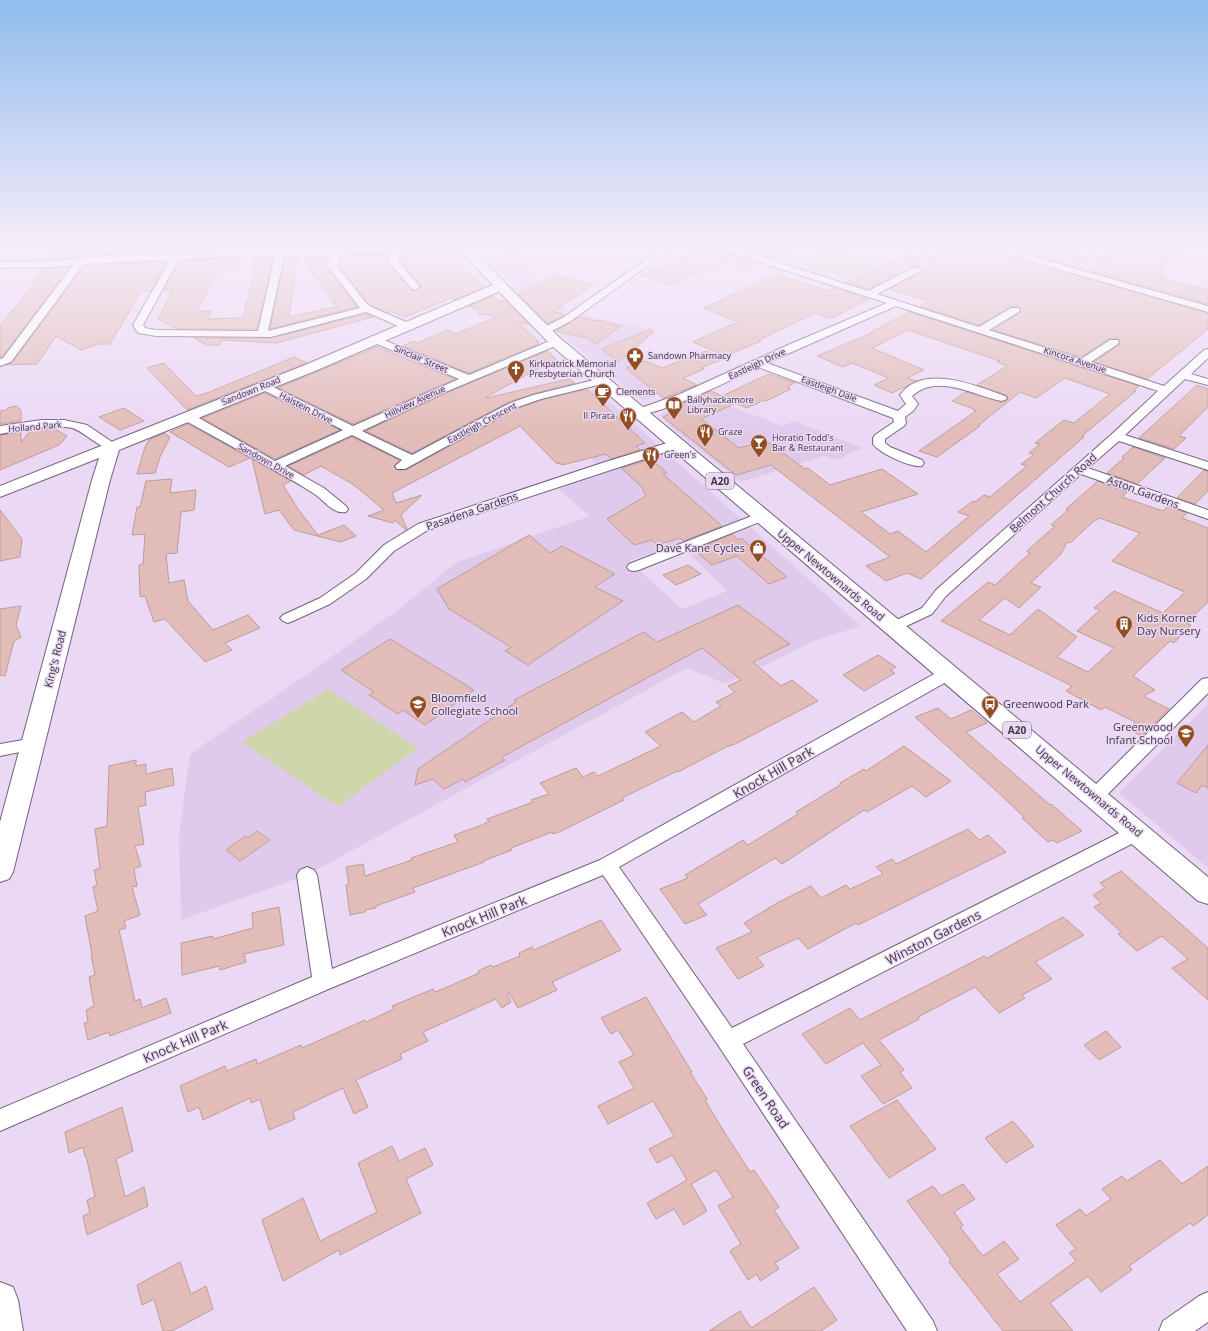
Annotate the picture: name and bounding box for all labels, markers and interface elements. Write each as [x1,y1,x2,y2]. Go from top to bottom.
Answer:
street label: Sinclair Street [392,341,450,376]
street label: Kincora Avenue [1042,343,1108,376]
street label: Eastleigh Drive [726,345,788,383]
pharmacy icon: Sandown Pharmacy [625,346,645,371]
place label: Sandown Pharmacy [648,349,731,362]
place label: Kirkpatrick Memorial Presbyterian Church [529,357,616,380]
church icon: Kirkpatrick Memorial Presbyterian Church [506,359,526,384]
street label: Eastleigh Dale [799,372,859,405]
street label: Sandown Road [219,373,282,408]
street label: Hillview Avenue [382,382,447,421]
cafe icon: Clements [593,382,613,407]
place label: Clements [616,385,655,398]
street label: Halstein Drive [277,388,335,427]
place label: Ballyhackamore Library [687,393,754,416]
library icon: Ballyhackamore Library [664,395,684,420]
street label: Eastleigh Crescent [445,399,519,446]
restaurant icon: Il Pirata [618,406,638,431]
place label: Il Pirata [583,409,615,422]
street label: Holland Park [8,418,63,435]
restaurant icon: Graze [695,422,715,447]
place label: Graze [718,425,743,438]
place label: Horatio Todd's Bar & Restaurant [772,431,844,454]
bar icon: Horatio Todd's Bar & Restaurant [749,433,769,458]
street label: Sandown Drive [235,440,297,482]
restaurant icon: Green's [641,445,661,470]
place label: Green's [664,448,696,461]
street label: Belmont Church Road [1006,449,1099,536]
street label: Aston Gardens [1105,472,1181,512]
road number: A20 [706,473,734,489]
street label: Pasadena Gardens [424,488,520,533]
street label: Upper Newtownards Road [775,525,888,624]
shop icon: Dave Kane Cycles [748,538,768,563]
place label: Dave Kane Cycles [656,540,745,555]
place label: Kids Korner Day Nursery [1137,610,1201,638]
building icon: Kids Korner Day Nursery [1114,614,1134,639]
street label: King's Road [40,628,69,689]
place label: Bloomfield Collegiate School [431,690,518,718]
school or university icon: Bloomfield Collegiate School [408,694,428,719]
bus stop icon: Greenwood Park [980,694,1000,719]
place label: Greenwood Park [1003,696,1089,711]
place label: Greenwood Infant School [1106,719,1173,747]
road number: A20 [1003,722,1031,738]
school or university icon: Greenwood Infant School [1176,723,1196,748]
street label: Upper Newtownards Road [1033,741,1146,840]
street label: Knock Hill Park [729,742,817,802]
street label: Knock Hill Park [439,891,529,941]
street label: Winston Gardens [882,905,984,969]
street label: Knock Hill Park [140,1015,230,1067]
street label: Green Road [738,1062,794,1132]

